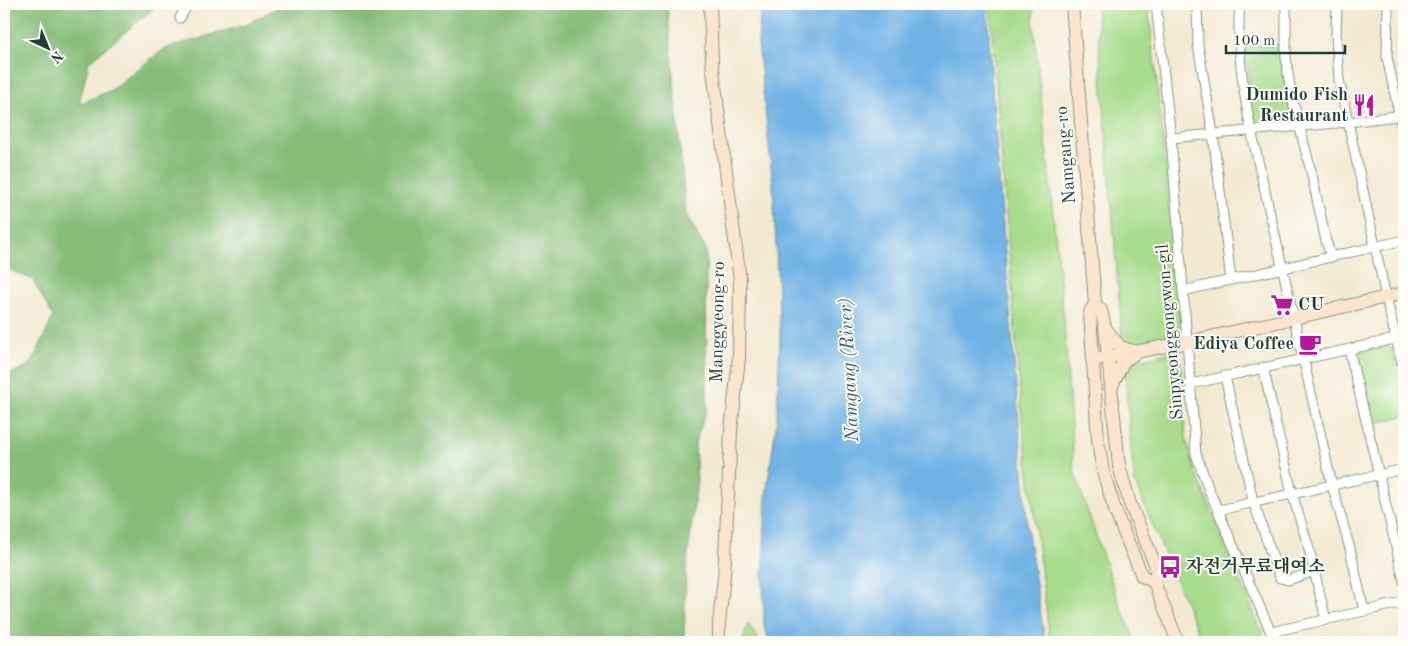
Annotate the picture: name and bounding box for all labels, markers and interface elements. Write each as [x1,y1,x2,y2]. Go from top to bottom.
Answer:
north arrow [22,22,72,72]
scale bar [1226,22,1344,54]
text: 100 m [1233,34,1275,49]
text: N [47,48,65,66]
place label: Dumido Fish Restaurant [1245,86,1348,125]
restaurant icon: Dumido Fish Restaurant [1351,92,1377,118]
street label: Namgang-ro [1053,105,1079,205]
street label: Sinpyeonggongwon-gil [1153,243,1187,421]
street label: Manggyeong-ro [708,261,728,383]
supermarket icon: CU [1269,292,1295,318]
place label: CU [1298,296,1324,314]
water label: Namgang (River) [836,298,863,444]
cafe icon: Ediya Coffee [1297,331,1323,357]
place label: Ediya Coffee [1193,335,1294,353]
bus stop icon: 자전거무료대여소 [1157,554,1183,580]
place label: 자전거무료대여소 [1186,556,1326,576]

